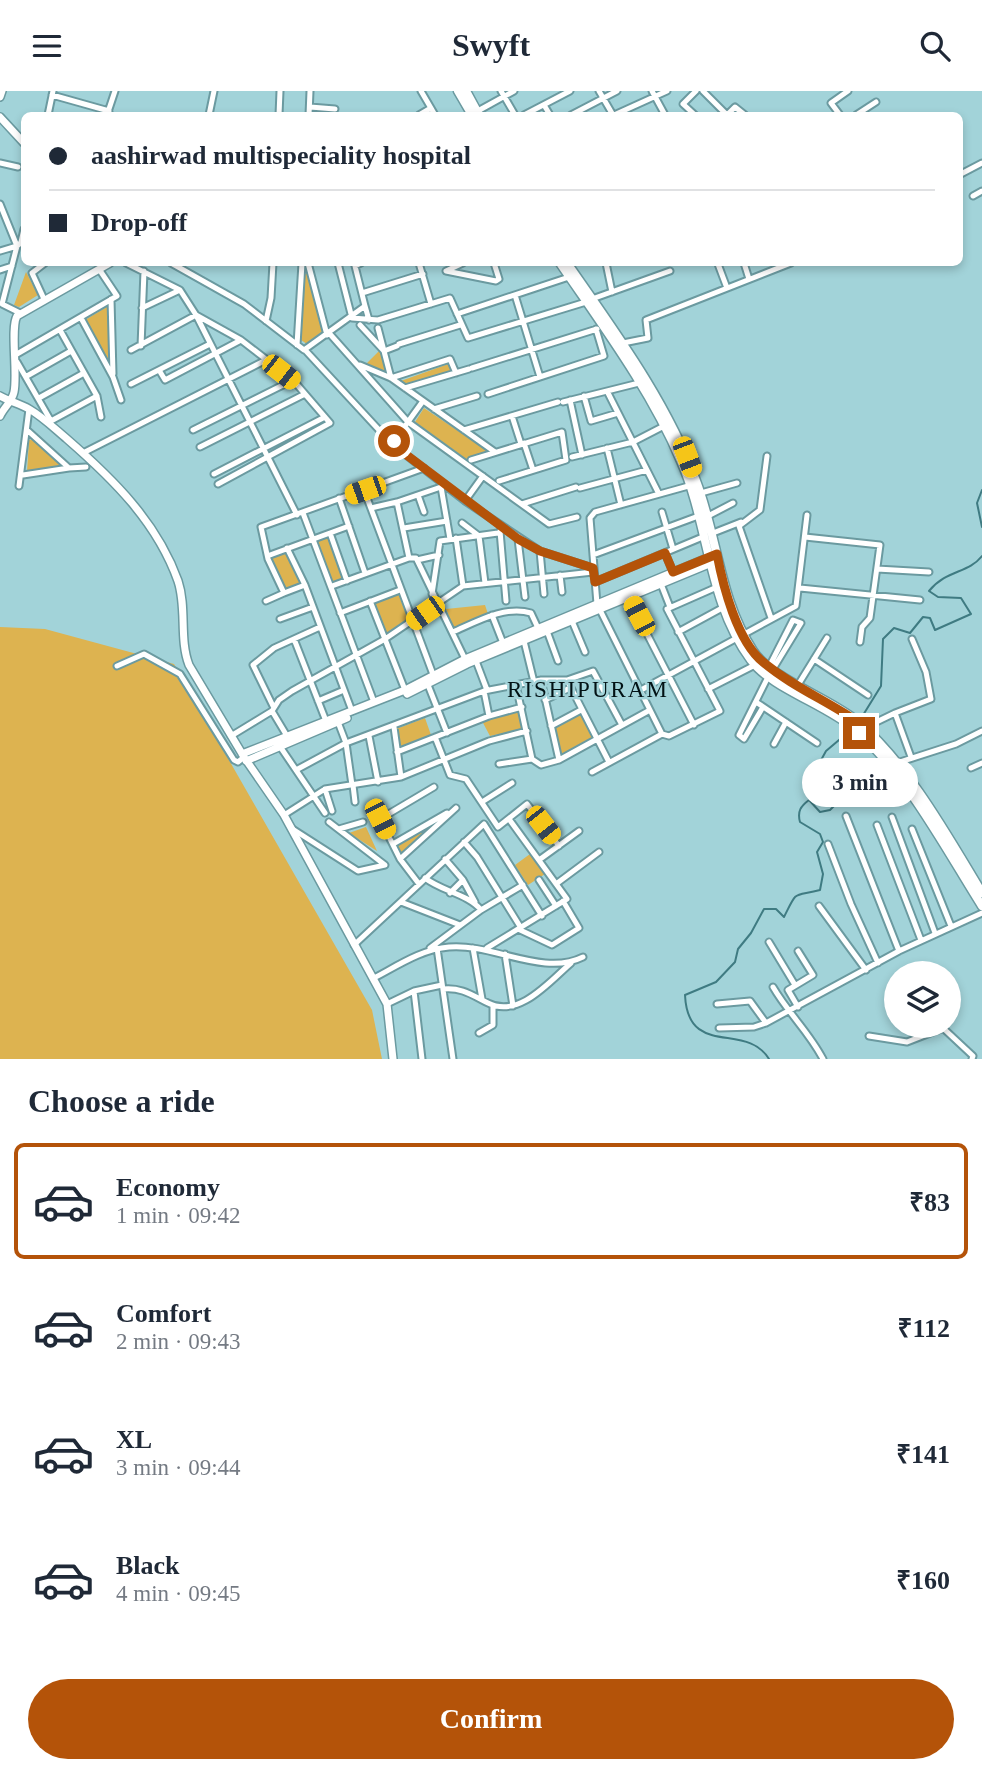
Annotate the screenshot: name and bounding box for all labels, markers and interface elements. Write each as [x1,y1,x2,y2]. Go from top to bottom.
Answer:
icon: menu [28,27,66,65]
text: Swyft [452,27,530,63]
icon: search [916,27,954,65]
text: aashirwad multispeciality hospital [91,141,471,170]
text: Drop-off [91,208,187,237]
car [258,351,305,393]
route start [378,425,410,457]
car [670,434,705,480]
car [342,473,389,507]
car [402,592,449,634]
car [620,593,659,639]
district label: RISHIPURAM [507,677,669,702]
route end [843,717,875,749]
callout: 3 min [801,757,917,807]
text: 3 min [832,770,888,795]
car [362,796,399,842]
car [522,802,565,848]
map controls [884,961,961,1038]
button: layers [884,961,961,1038]
text: Choose a ride [28,1083,215,1119]
icon: car [32,1170,95,1233]
text: Economy [116,1173,220,1202]
text: ₹83 [909,1188,950,1217]
text: 1 min · 09:42 [116,1203,241,1228]
icon: car [32,1296,95,1359]
text: Comfort [116,1299,211,1328]
text: ₹112 [898,1314,950,1343]
text: 2 min · 09:43 [116,1329,241,1354]
icon: car [32,1422,95,1485]
text: XL [116,1425,152,1454]
text: ₹141 [896,1440,950,1469]
text: 3 min · 09:44 [116,1455,241,1480]
icon: car [32,1548,95,1611]
text: Black [116,1551,180,1580]
text: ₹160 [896,1566,950,1595]
text: 4 min · 09:45 [116,1581,241,1606]
button: Confirm [28,1679,954,1759]

